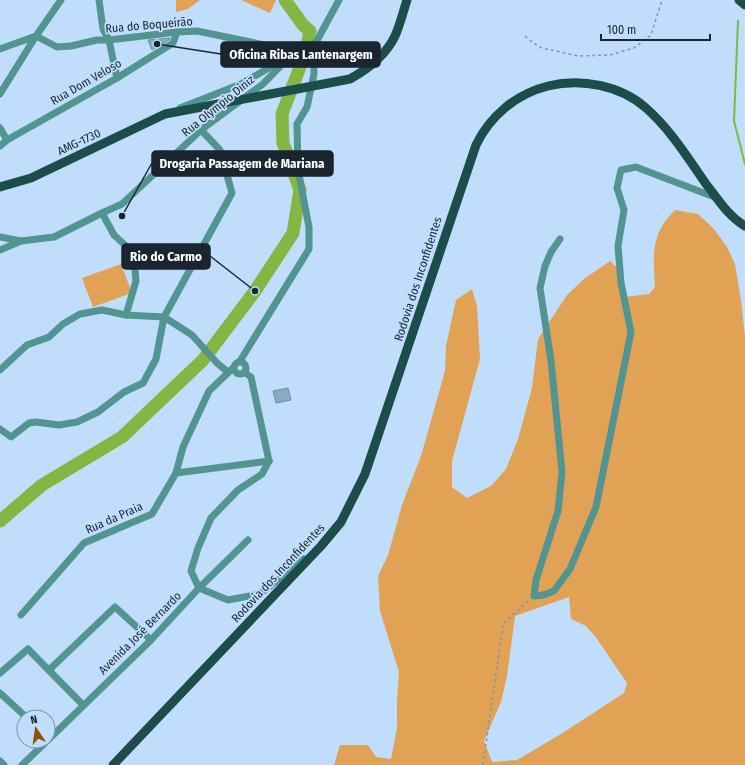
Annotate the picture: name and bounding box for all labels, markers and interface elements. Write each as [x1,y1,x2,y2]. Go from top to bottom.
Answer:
street label: Rua do Boqueirão [105,14,193,36]
scale bar [601,16,710,42]
text: 100 m [607,23,636,37]
callout: Oficina Ribas Lantenargem [221,42,380,67]
text: Oficina Ribas Lantenargem [229,47,373,62]
street label: Rua Dom Veloso [48,56,124,108]
street label: Rua Olympio Diniz [179,72,257,140]
street label: AMG-1730 [55,126,103,158]
callout: Drogaria Passagem de Mariana [152,151,333,176]
text: Drogaria Passagem de Mariana [160,156,325,171]
street label: Rodovia dos Inconfidentes [391,215,445,343]
callout: Rio do Carmo [122,244,210,269]
text: Rio do Carmo [130,249,202,264]
street label: Rua da Praia [83,499,145,537]
street label: Rodovia dos Inconfidentes [229,521,327,625]
street label: Avenida José Bernardo [96,589,184,677]
north arrow [16,709,56,749]
text: N [29,713,39,727]

